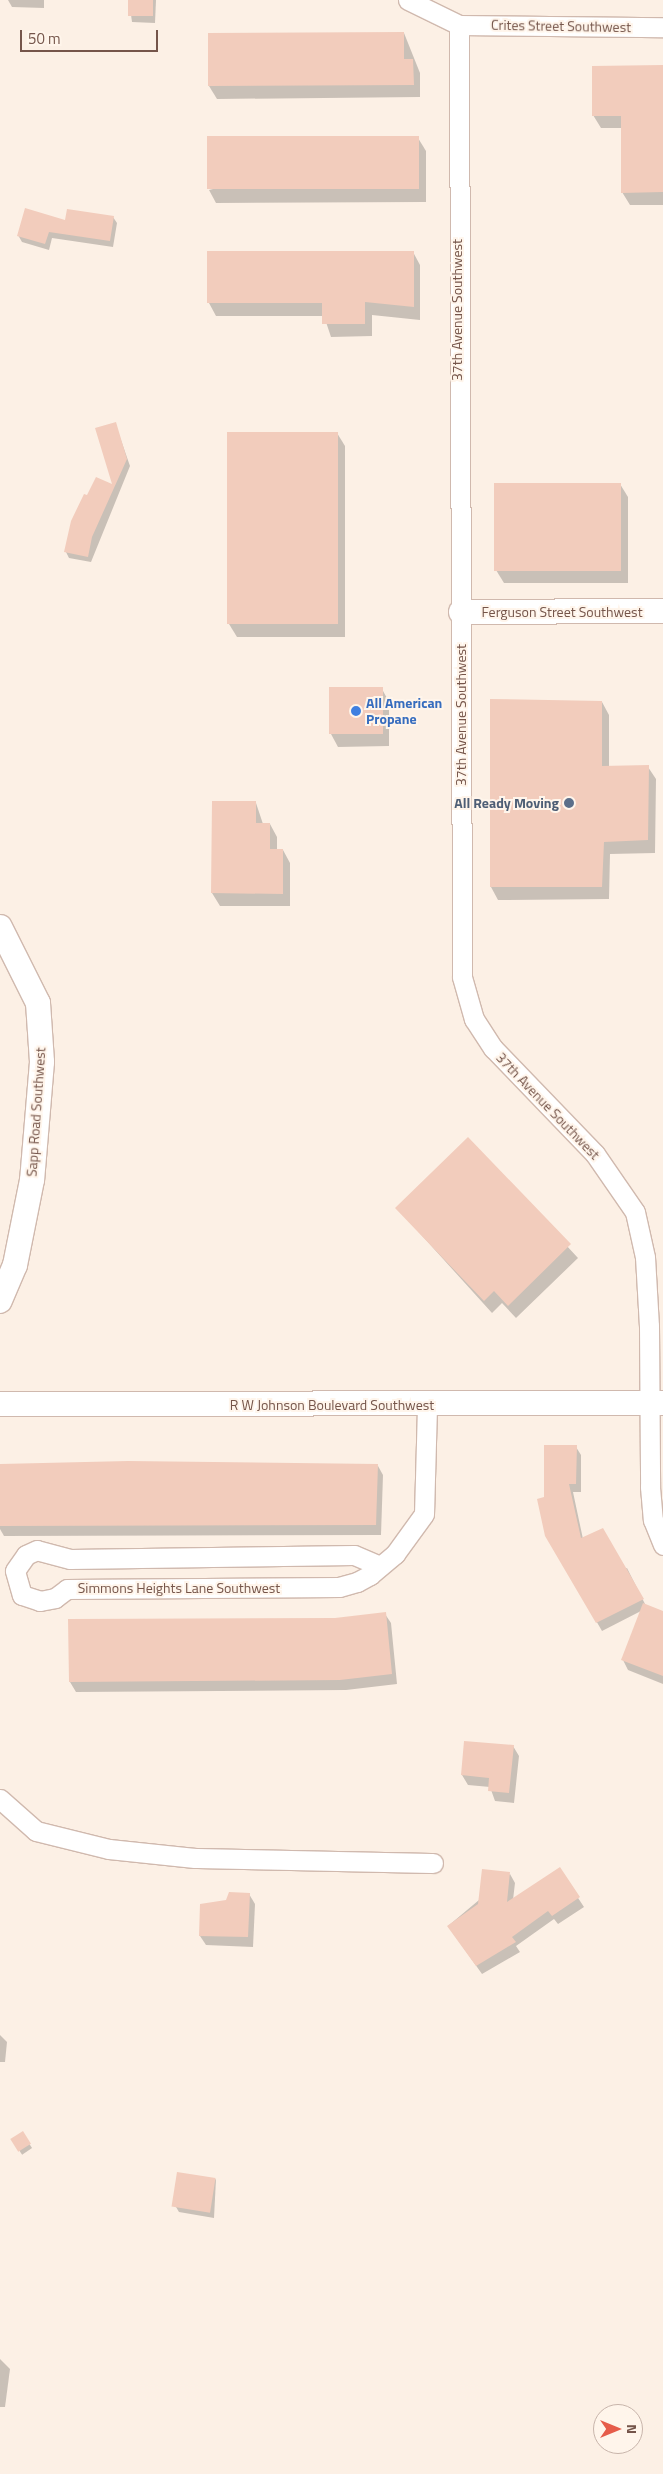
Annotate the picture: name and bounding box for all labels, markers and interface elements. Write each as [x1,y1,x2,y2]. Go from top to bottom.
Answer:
street label: Crites Street Southwest [491,16,631,36]
scale bar [22,20,160,52]
text: 50 m [28,27,61,50]
street label: 37th Avenue Southwest [449,239,465,381]
street label: Ferguson Street Southwest [481,604,643,620]
street label: 37th Avenue Southwest [453,644,469,786]
place label: All American Propane [366,695,442,728]
marker: All American Propane [350,705,362,717]
place label: All Ready Moving [454,795,559,811]
marker: All Ready Moving [563,797,575,809]
street label: Sapp Road Southwest [23,1047,49,1177]
street label: 37th Avenue Southwest [493,1049,603,1163]
street label: R W Johnson Boulevard Southwest [230,1397,434,1413]
street label: Simmons Heights Lane Southwest [78,1580,280,1596]
north arrow [593,2404,643,2454]
text: N [622,2424,643,2434]

